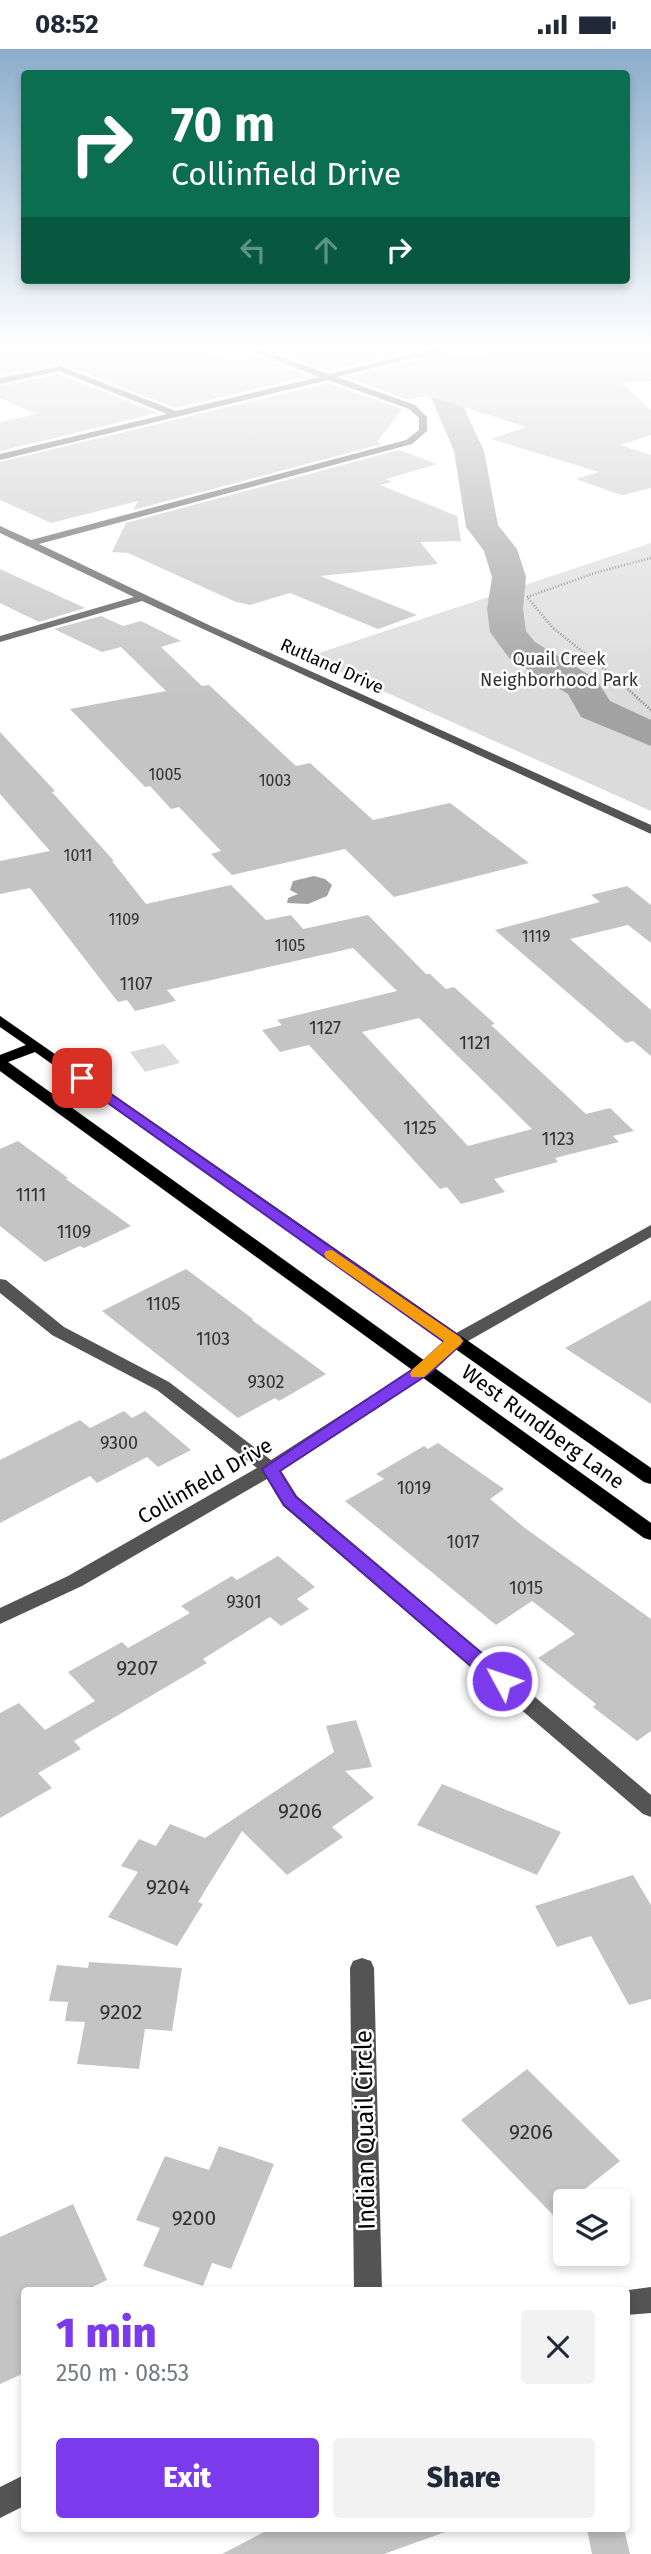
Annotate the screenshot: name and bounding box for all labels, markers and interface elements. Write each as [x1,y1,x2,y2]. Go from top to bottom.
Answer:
text: 08:52 [35,9,99,40]
text: 70 m [171,95,275,154]
icon: right [56,98,147,189]
text: Collinfield Drive [171,155,401,193]
icon: left [234,231,272,269]
icon: ahead [307,231,345,269]
icon: right [380,231,418,269]
street label: Rutland Drive [277,633,387,699]
park label: Quail Creek Neighborhood Park [480,648,639,691]
house number: 1005 [149,765,181,784]
house number: 1003 [259,771,291,790]
house number: 1011 [63,846,93,865]
house number: 1109 [109,910,139,929]
house number: 1119 [522,927,550,946]
house number: 1105 [275,936,305,955]
house number: 1107 [119,973,153,995]
house number: 1127 [309,1017,341,1039]
house number: 1121 [459,1032,491,1054]
pin [52,1048,112,1108]
icon: arrive [63,1059,101,1097]
house number: 1125 [403,1117,437,1139]
house number: 1123 [541,1128,575,1150]
house number: 1111 [16,1184,46,1206]
house number: 1109 [57,1221,91,1243]
house number: 1105 [146,1293,180,1315]
house number: 1103 [196,1328,230,1350]
street label: West Rundberg Lane [456,1359,630,1495]
house number: 9302 [248,1371,284,1393]
house number: 9300 [100,1432,138,1454]
street label: Collinfield Drive [133,1432,277,1530]
house number: 1019 [397,1477,431,1499]
house number: 1017 [446,1531,480,1553]
house number: 1015 [509,1577,543,1599]
house number: 9301 [226,1591,262,1613]
position arrow [465,1644,539,1718]
house number: 9207 [116,1655,158,1681]
house number: 9206 [278,1798,322,1824]
house number: 9204 [146,1874,190,1900]
house number: 9202 [100,1999,142,2025]
street label: Indian Quail Circle [349,2030,381,2230]
house number: 9206 [509,2119,553,2145]
map controls [553,2189,630,2266]
button: layers [553,2189,630,2266]
house number: 9200 [172,2205,216,2231]
text: 1 min [56,2308,157,2358]
button: close [521,2310,595,2384]
text: 250 m · 08:53 [56,2359,189,2387]
button: Exit [56,2438,319,2518]
button: Share [333,2438,595,2518]

